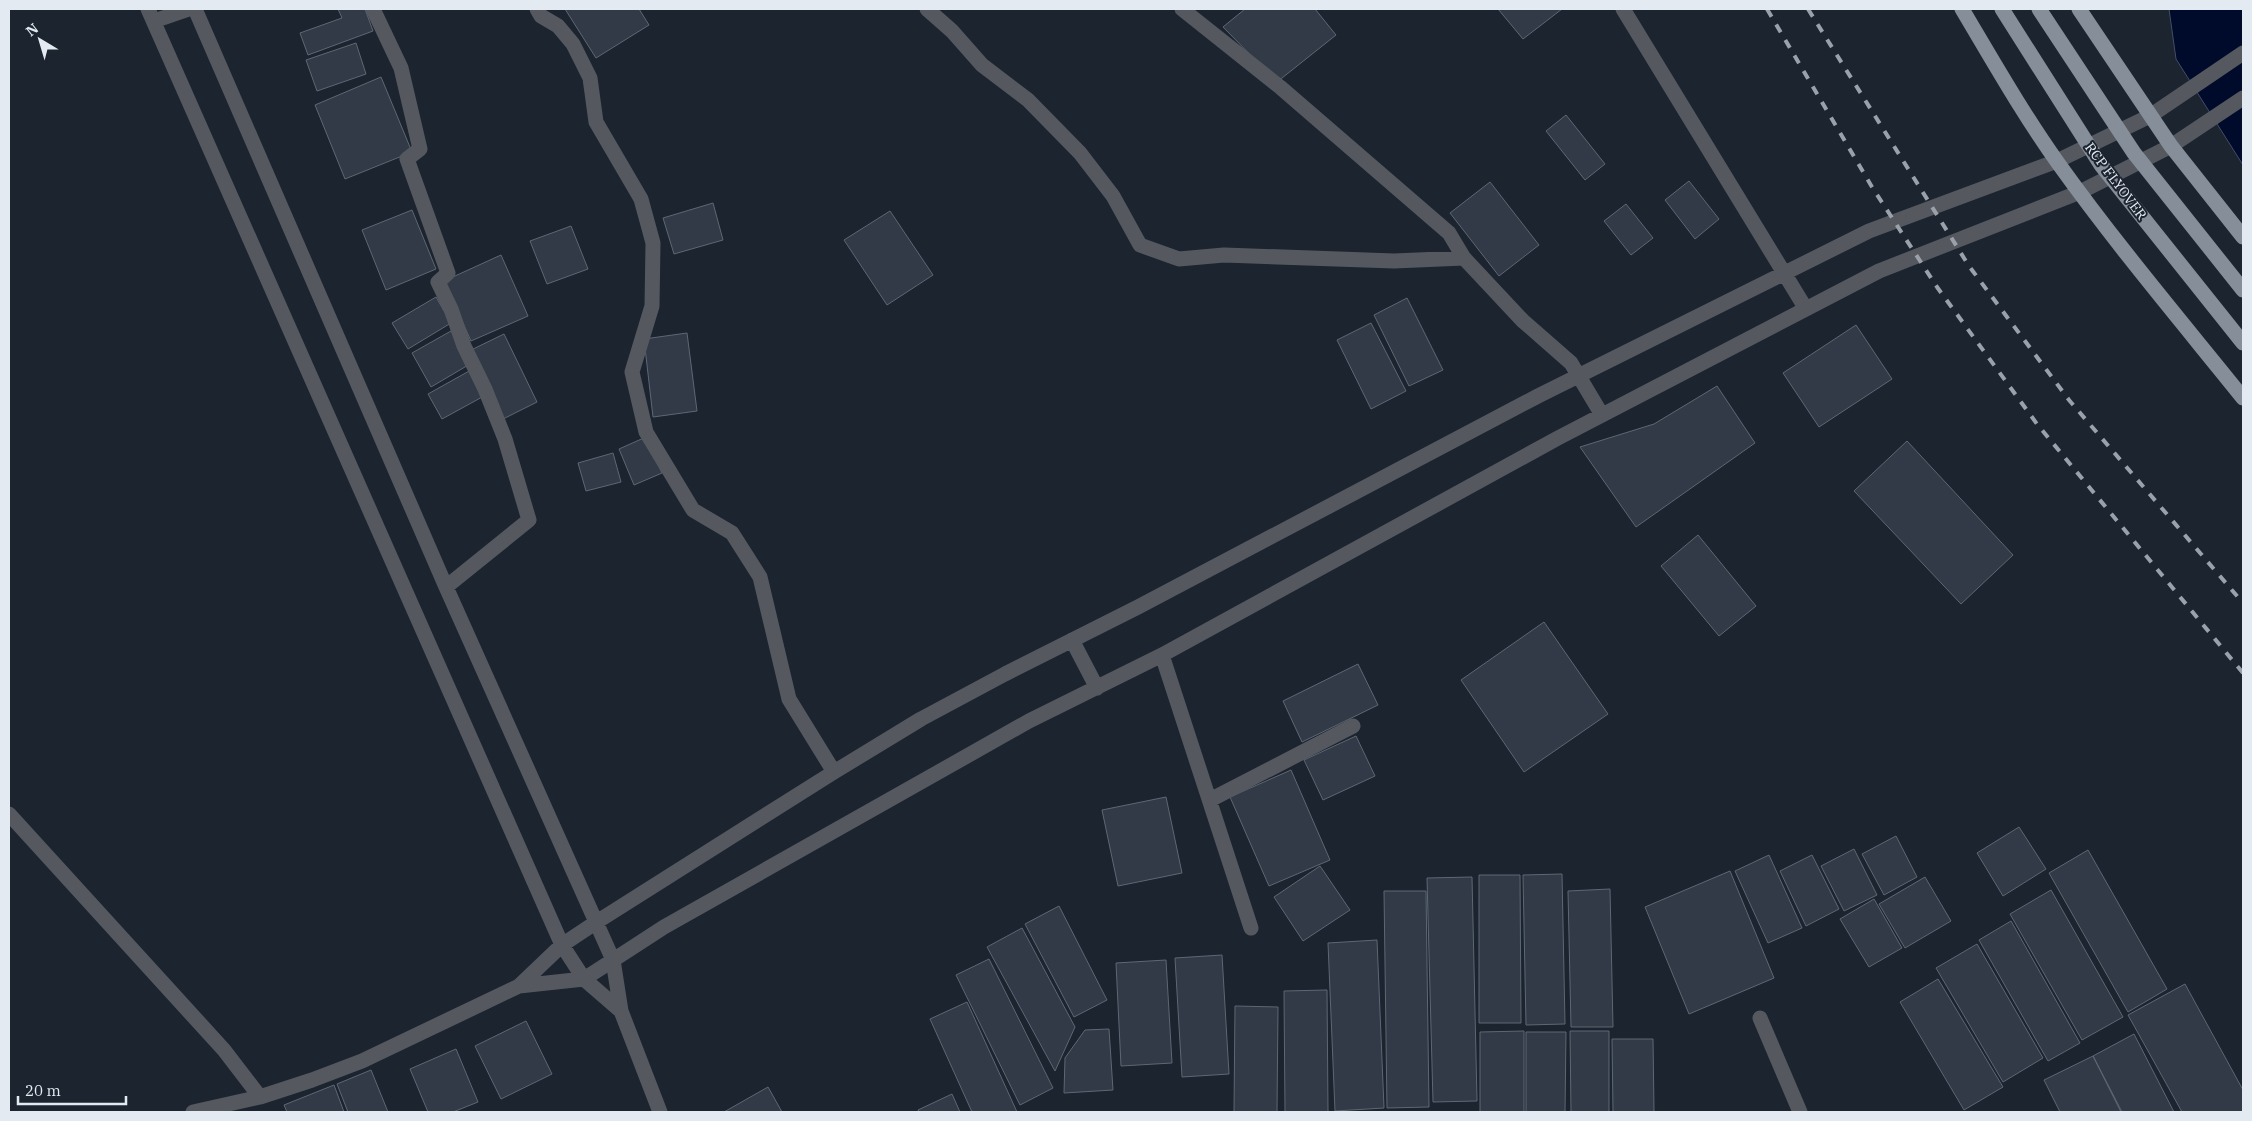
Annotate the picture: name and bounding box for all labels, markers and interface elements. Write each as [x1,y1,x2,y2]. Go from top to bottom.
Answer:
north arrow [15,15,65,65]
text: N [22,19,42,40]
street label: RCP FLYOVER [2081,139,2151,224]
scale bar [18,1074,125,1106]
text: 20 m [25,1081,61,1100]

